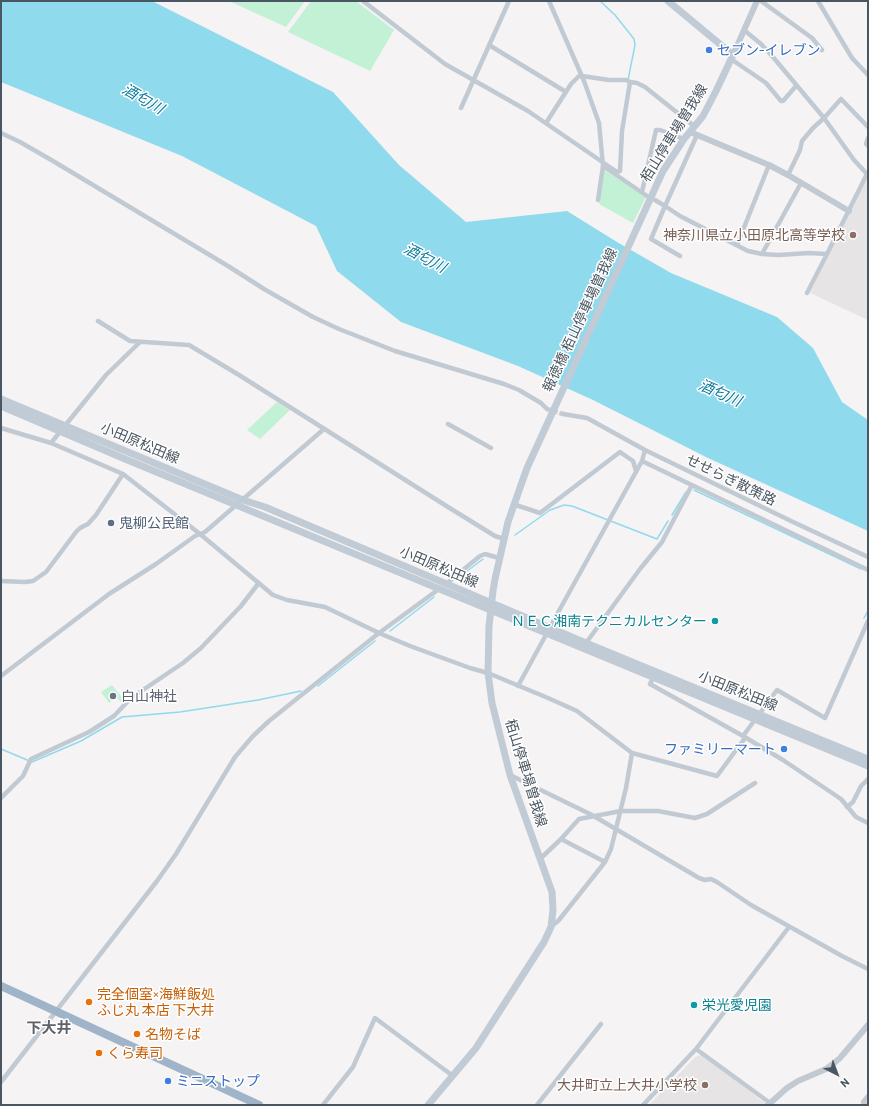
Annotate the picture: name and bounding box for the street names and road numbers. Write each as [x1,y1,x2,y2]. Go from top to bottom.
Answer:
street label: 栢山停車場曽我線 [637,81,711,185]
street label: 報徳橋 栢山停車場曽我線 [539,245,621,395]
street label: 小田原松田線 [98,419,182,467]
street label: せせらぎ散策路 [683,451,779,509]
street label: 小田原松田線 [397,543,481,591]
street label: 小田原松田線 [696,667,780,715]
street label: 栢山停車場曽我線 [502,717,550,829]

